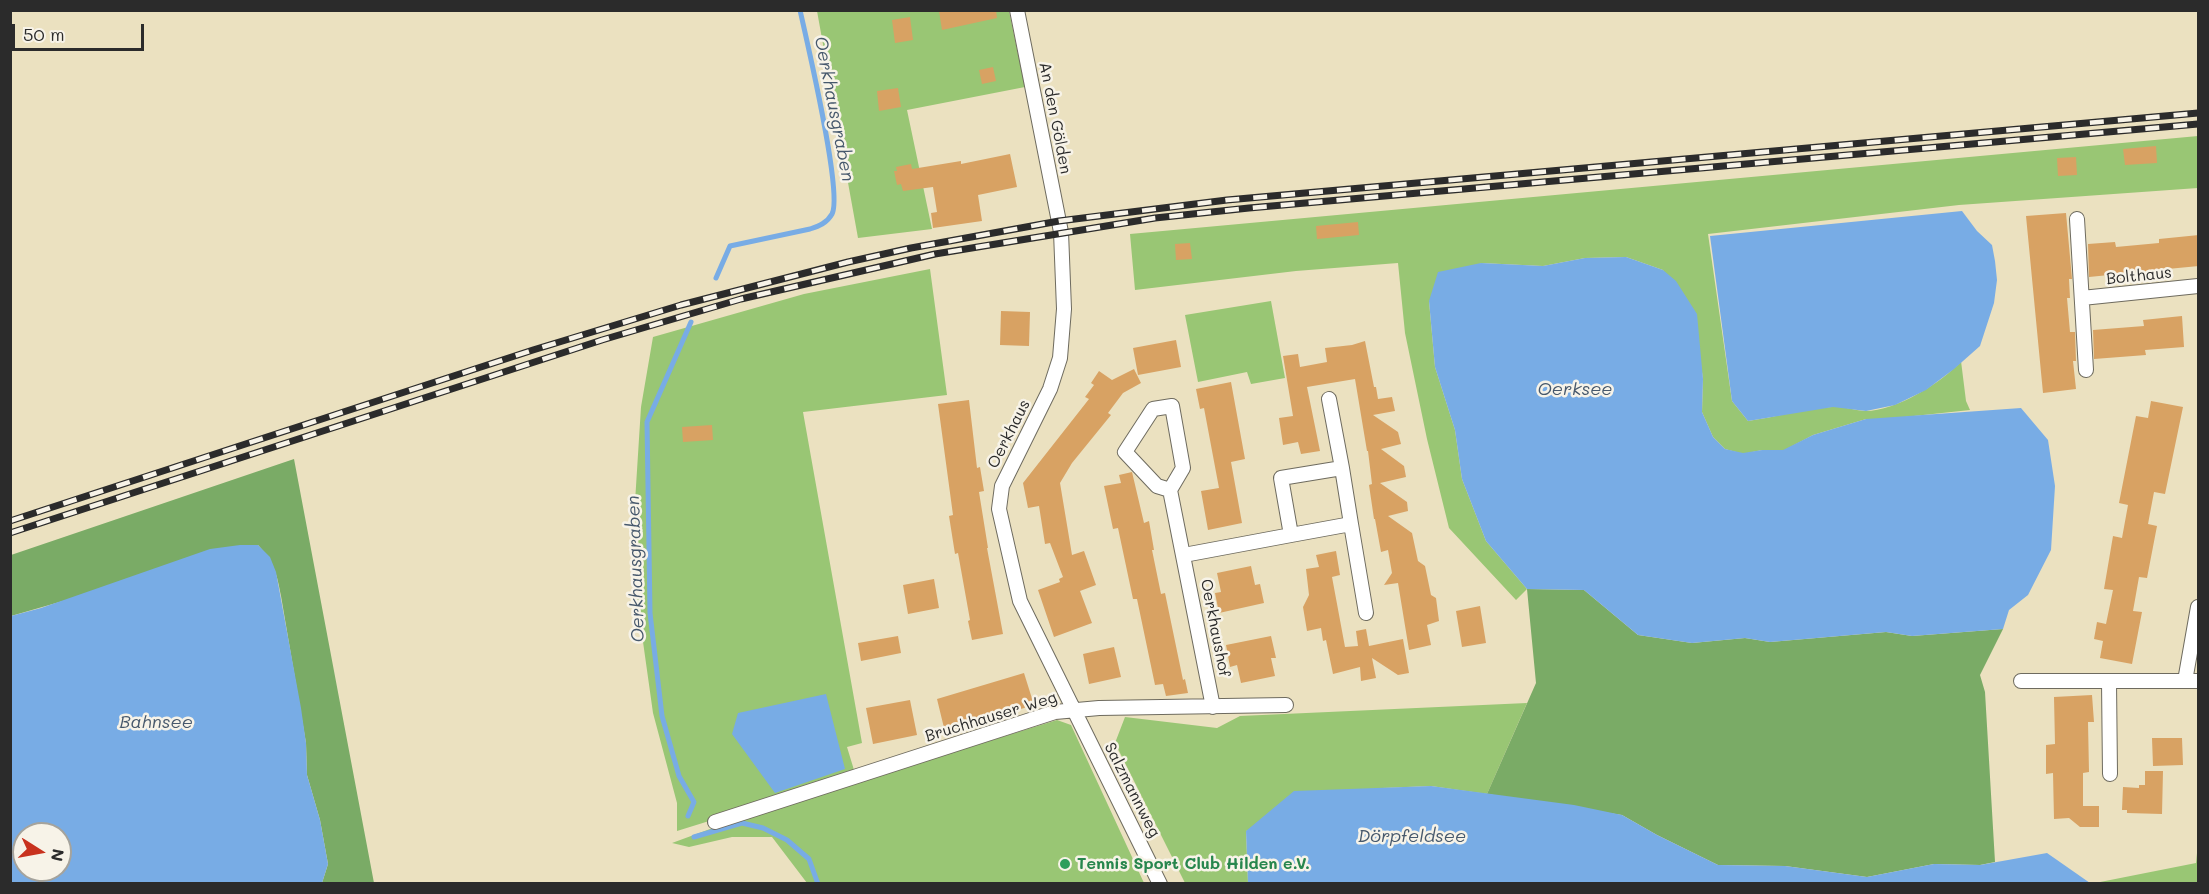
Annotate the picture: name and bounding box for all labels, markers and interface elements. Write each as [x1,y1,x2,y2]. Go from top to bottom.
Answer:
scale bar [15,12,147,50]
text: 50 m [23,22,65,46]
water label: Oerkhausgraben [809,35,859,183]
street label: An den Gölden [1035,61,1075,175]
street label: Bolthaus [2105,263,2173,289]
water label: Oerksee [1537,378,1613,400]
street label: Oerkhaus [984,396,1034,472]
water label: Oerkhausgraben [623,495,649,643]
street label: Oerkhaushof [1196,577,1234,679]
street label: Bruchhauser Weg [923,688,1059,746]
water label: Bahnsee [119,711,193,733]
street label: Salzmannweg [1100,739,1164,841]
north arrow [12,822,72,882]
water label: Dörpfeldsee [1358,825,1466,847]
text: N [47,847,70,863]
place label: Tennis Sport Club Hilden e.V. [1077,854,1310,874]
marker: Tennis Sport Club Hilden e.V. [1058,857,1072,871]

